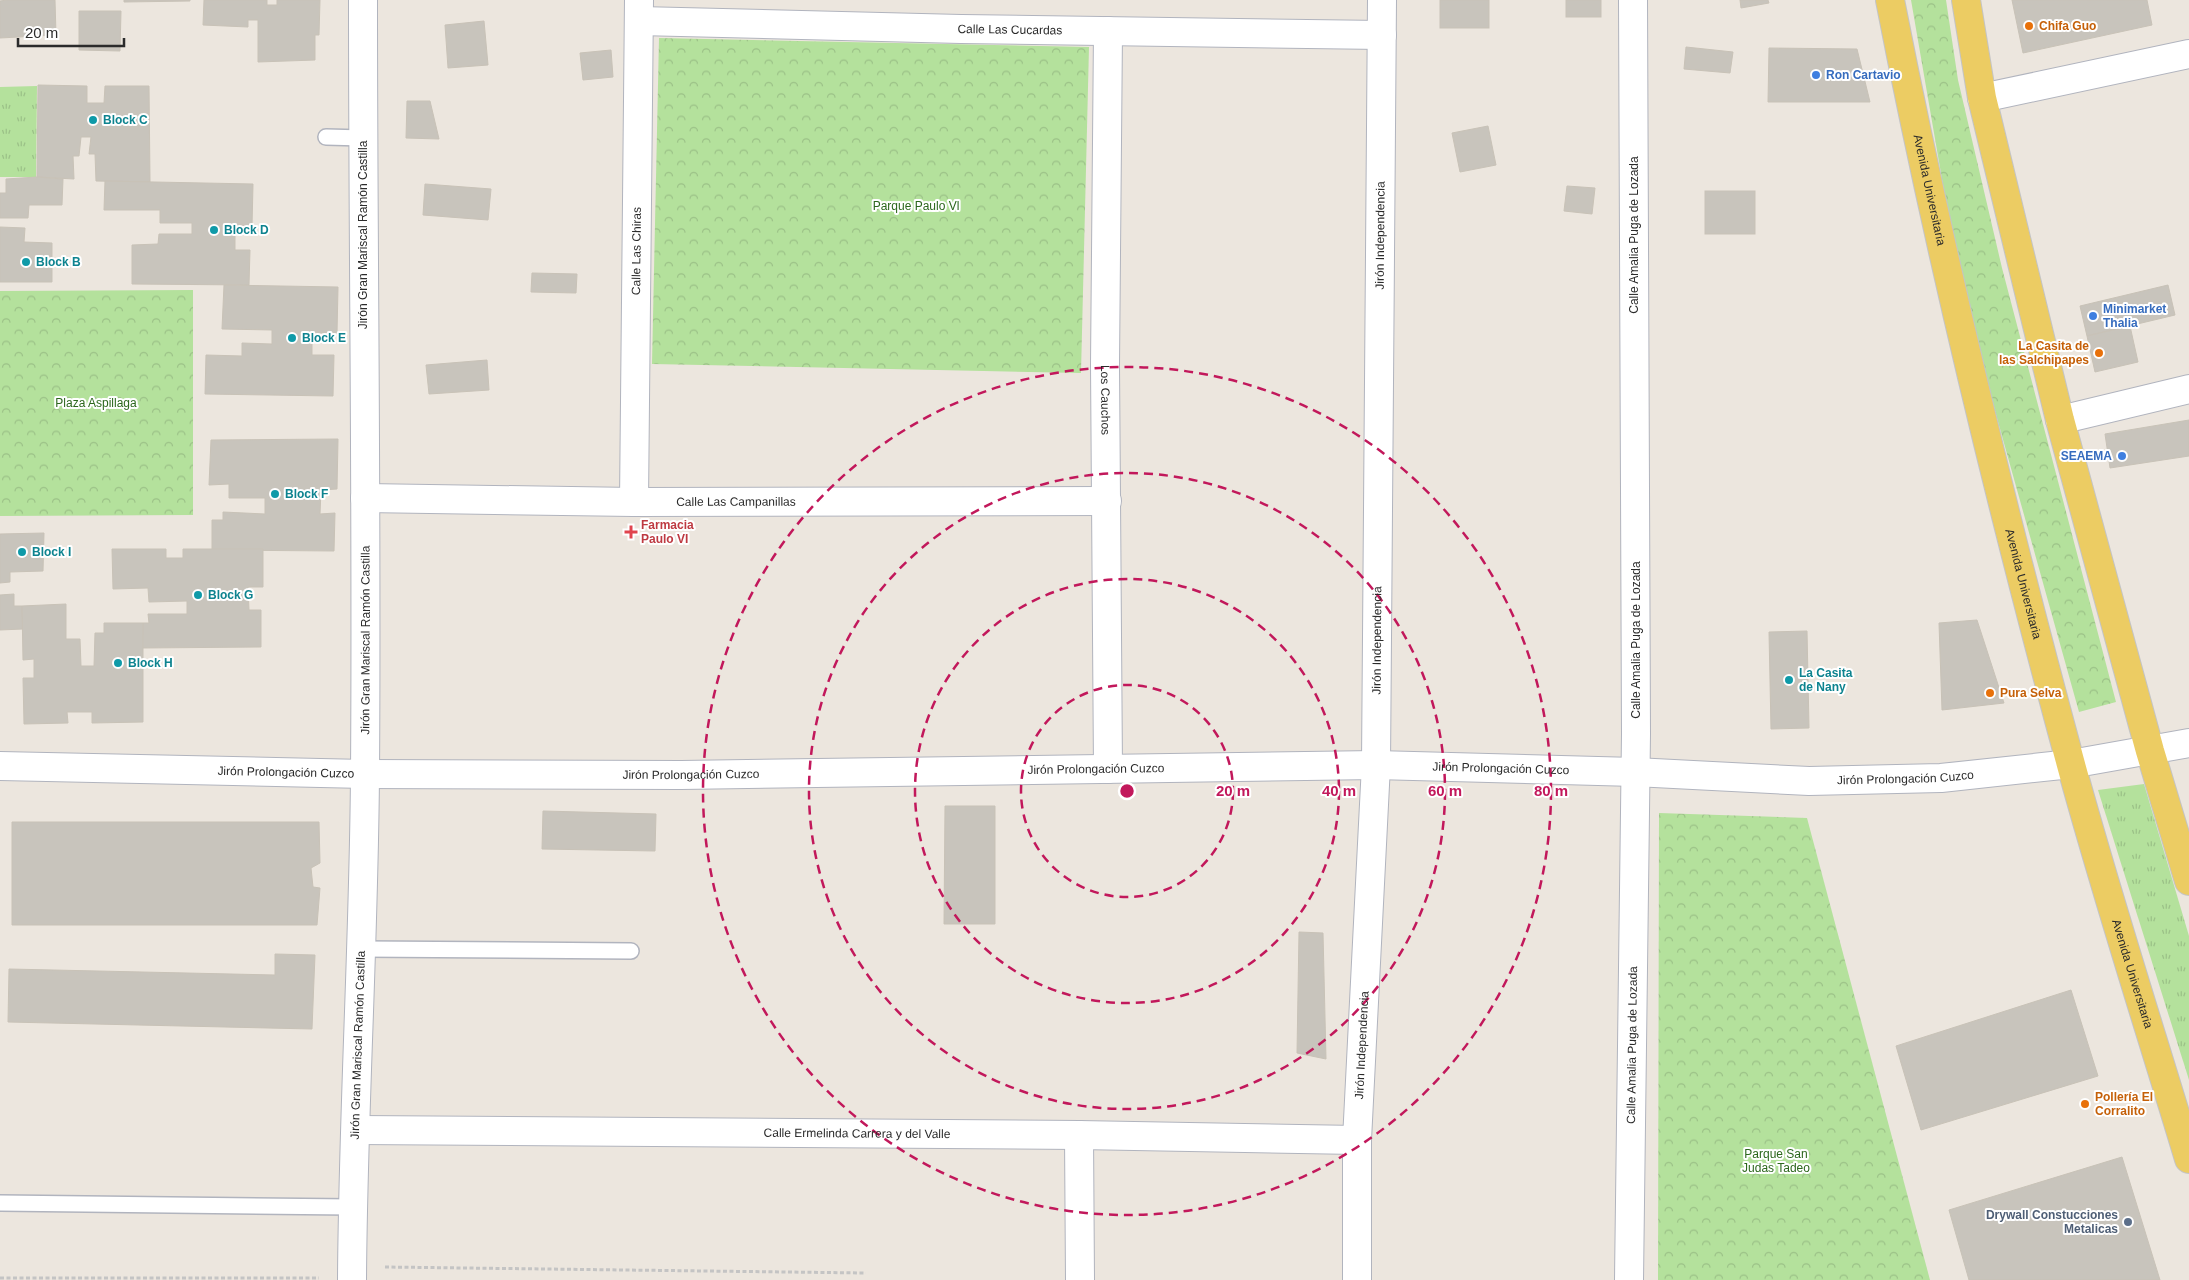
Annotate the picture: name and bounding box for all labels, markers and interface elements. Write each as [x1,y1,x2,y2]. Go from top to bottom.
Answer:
scale bar [18,15,124,47]
place label: Chifa Guo [2039,19,2096,33]
marker: Chifa Guo [2023,20,2035,32]
street label: Calle Las Cucardas [957,22,1062,37]
text: 20 m [25,24,58,41]
place label: Ron Cartavio [1826,68,1901,82]
marker: Ron Cartavio [1810,69,1822,81]
place label: Block C [103,113,148,127]
marker: Block C [87,114,99,126]
street label: Avenida Universitaria [1911,133,1948,247]
street label: Jirón Gran Mariscal Ramón Castilla [356,140,370,329]
street label: Calle Amalia Puga de Lozada [1627,156,1641,314]
street label: Jirón Independencia [1373,181,1388,290]
park label: Parque Paulo Vl [873,199,959,213]
street label: Calle Las Chiras [629,207,644,295]
place label: Block D [224,223,269,237]
marker: Block D [208,224,220,236]
place label: Block B [36,255,81,269]
marker: Block B [20,256,32,268]
place label: Minimarket Thalia [2103,302,2166,330]
marker: Minimarket Thalia [2087,310,2099,322]
place label: Block E [302,331,346,345]
marker: Block E [286,332,298,344]
place label: La Casita de las Salchipapes [1999,339,2089,367]
marker: La Casita de las Salchipapes [2093,347,2105,359]
street label: Los Cauchos [1098,365,1113,435]
park label: Plaza Aspillaga [55,396,137,410]
place label: SEAEMA [2061,449,2112,463]
marker: SEAEMA [2116,450,2128,462]
place label: Block F [285,487,328,501]
marker: Block F [269,488,281,500]
street label: Calle Las Campanillas [676,495,796,509]
place label: Farmacia Paulo VI [641,518,694,546]
marker: Farmacia Paulo VI [625,526,637,538]
street label: Avenida Universitaria [2002,527,2044,641]
place label: Block I [32,545,71,559]
street label: Jirón Gran Mariscal Ramón Castilla [358,545,373,735]
marker: Block I [16,546,28,558]
street label: Calle Amalia Puga de Lozada [1629,561,1643,719]
street label: Jirón Independencia [1370,586,1384,695]
place label: Block G [208,588,253,602]
marker: Block G [192,589,204,601]
place label: Block H [128,656,173,670]
marker: Block H [112,657,124,669]
place label: La Casita de Nany [1799,666,1853,694]
marker: La Casita de Nany [1783,674,1795,686]
place label: Pura Selva [2000,686,2062,700]
marker: Pura Selva [1984,687,1996,699]
street label: Jirón Prolongación Cuzco [1432,760,1570,777]
street label: Jirón Prolongación Cuzco [1027,761,1165,777]
street label: Jirón Prolongación Cuzco [217,764,355,781]
street label: Jirón Prolongación Cuzco [622,767,760,782]
street label: Jirón Prolongación Cuzco [1837,767,1975,787]
centre of rings [1118,782,1136,800]
text: 20 m [1216,782,1250,799]
text: 40 m [1322,782,1356,799]
text: 60 m [1428,782,1462,799]
text: 80 m [1534,782,1568,799]
street label: Avenida Universitaria [2109,918,2156,1030]
street label: Jirón Gran Mariscal Ramón Castilla [348,950,368,1140]
street label: Calle Amalia Puga de Lozada [1624,966,1640,1124]
street label: Jirón Independencia [1352,990,1372,1100]
place label: Pollería El Corralito [2095,1090,2153,1118]
marker: Pollería El Corralito [2079,1098,2091,1110]
street label: Calle Ermelinda Carrera y del Valle [764,1126,951,1141]
park label: Parque San Judas Tadeo [1742,1147,1810,1175]
place label: Drywall Constucciones Metalicas [1986,1208,2118,1236]
marker: Drywall Constucciones Metalicas [2122,1216,2134,1228]

